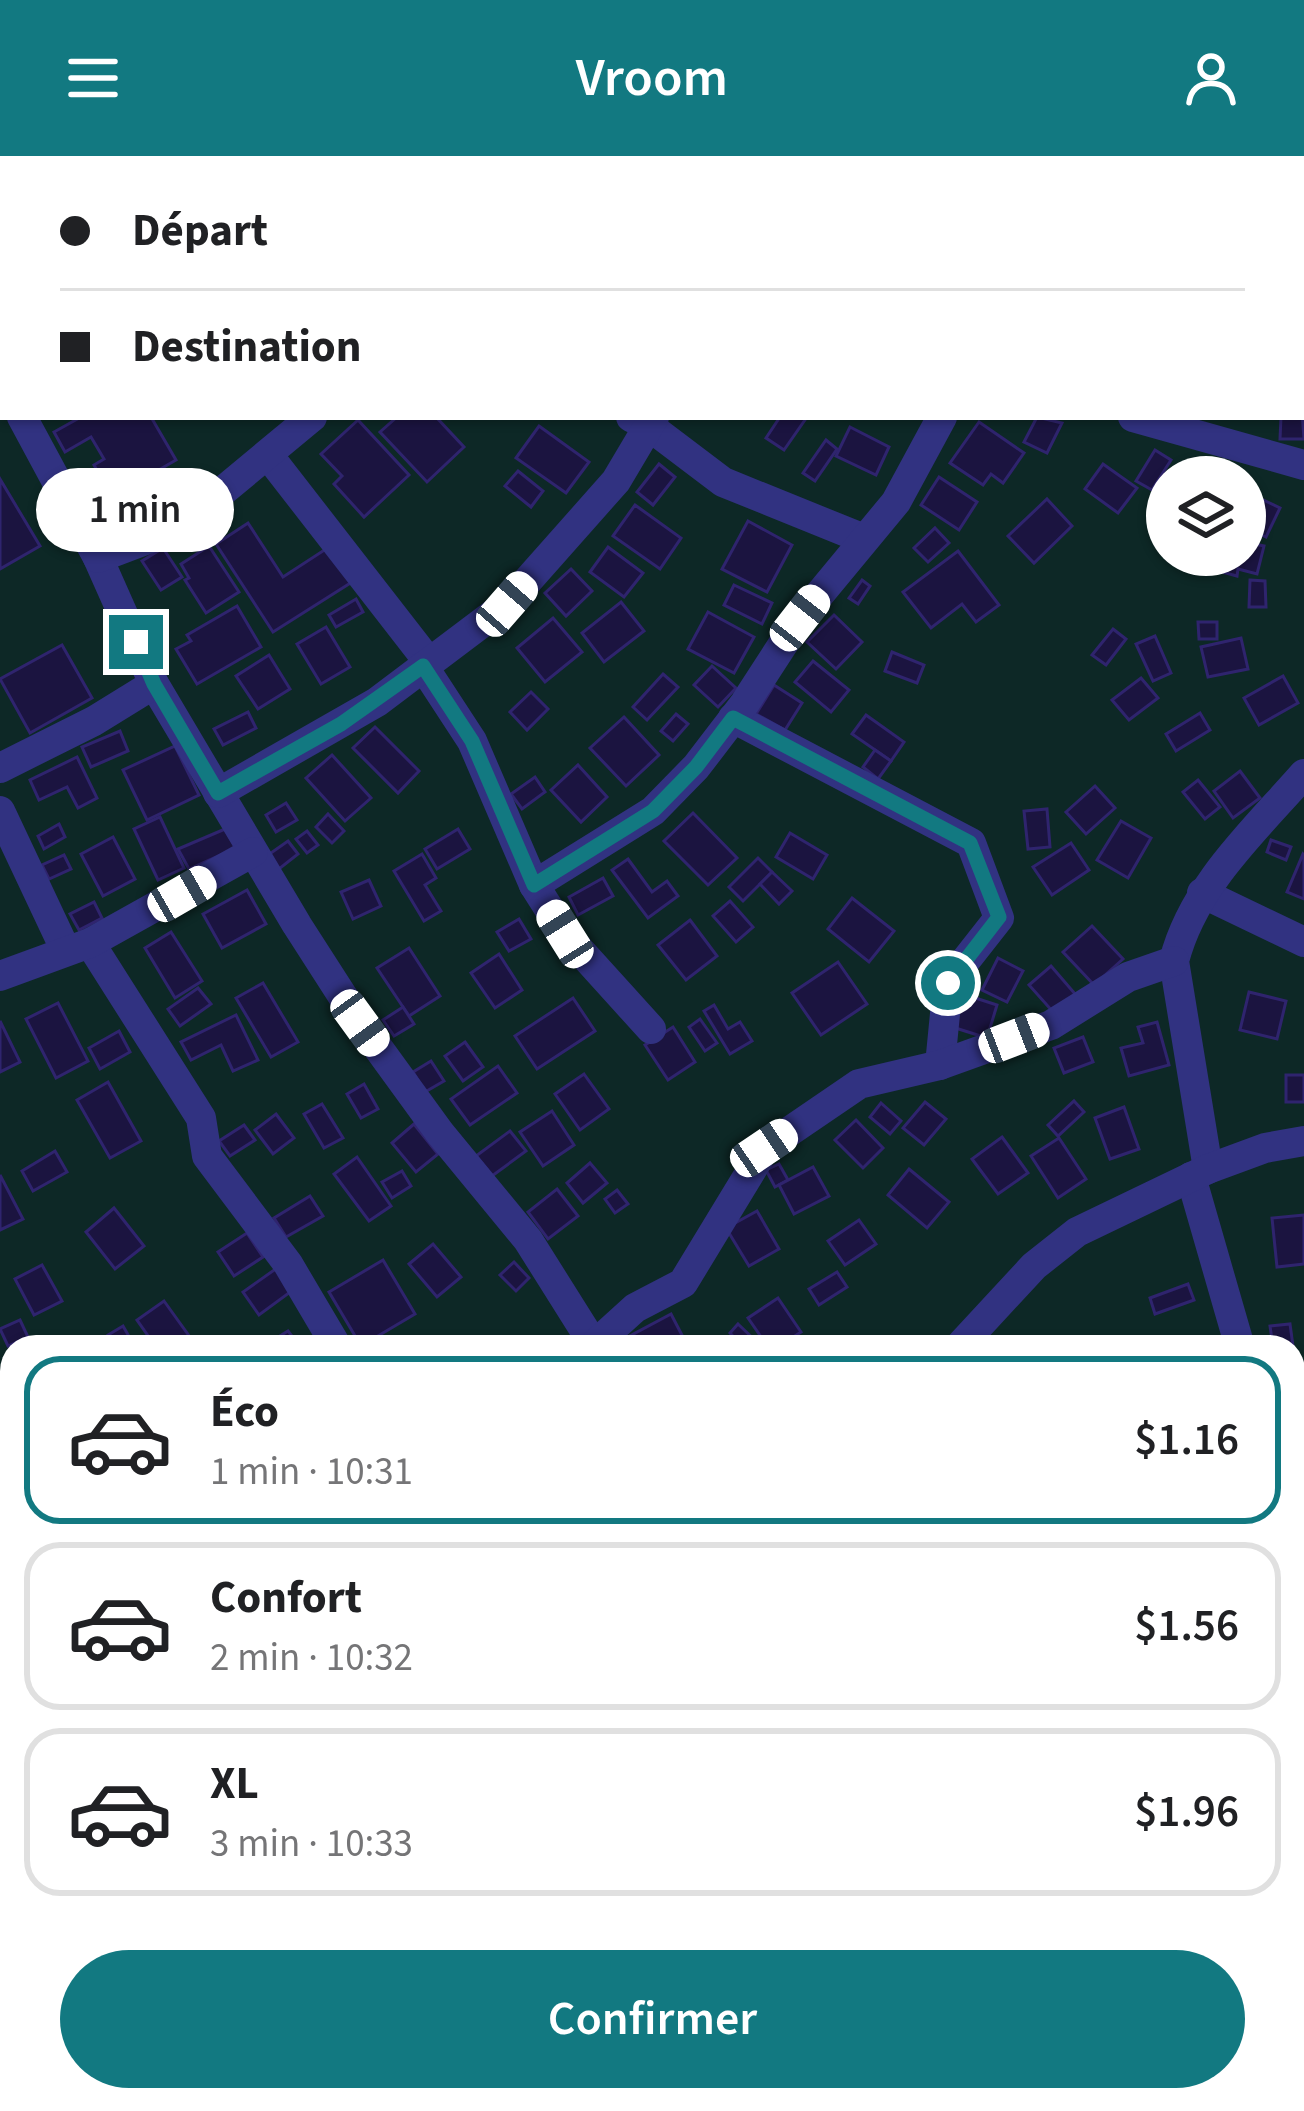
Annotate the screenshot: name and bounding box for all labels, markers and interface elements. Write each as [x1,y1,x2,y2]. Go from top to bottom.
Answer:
text: Vroom [576,40,728,117]
icon: menu [60,45,126,111]
icon: person [1178,45,1244,111]
text: Départ [132,199,268,263]
text: Destination [132,315,362,379]
map controls [1146,456,1266,576]
button: layers [1146,456,1266,576]
callout: 1 min [37,468,235,552]
text: 1 min [89,482,181,538]
car [470,565,544,643]
car [764,579,836,657]
route end [109,615,163,669]
car [142,860,222,928]
car [531,894,599,974]
route start [921,956,975,1010]
car [324,983,396,1063]
car [974,1008,1054,1068]
car [724,1113,804,1183]
text: Éco [210,1380,279,1444]
icon: car [66,1386,174,1494]
text: $1.16 [1134,1408,1239,1472]
text: 1 min · 10:31 [210,1444,413,1500]
text: Confort [210,1566,362,1630]
icon: car [66,1572,174,1680]
text: $1.56 [1134,1594,1239,1658]
text: 2 min · 10:32 [210,1630,413,1686]
text: XL [210,1752,259,1816]
icon: car [66,1758,174,1866]
text: $1.96 [1134,1780,1239,1844]
text: 3 min · 10:33 [210,1816,413,1872]
button: Confirmer [60,1950,1245,2088]

